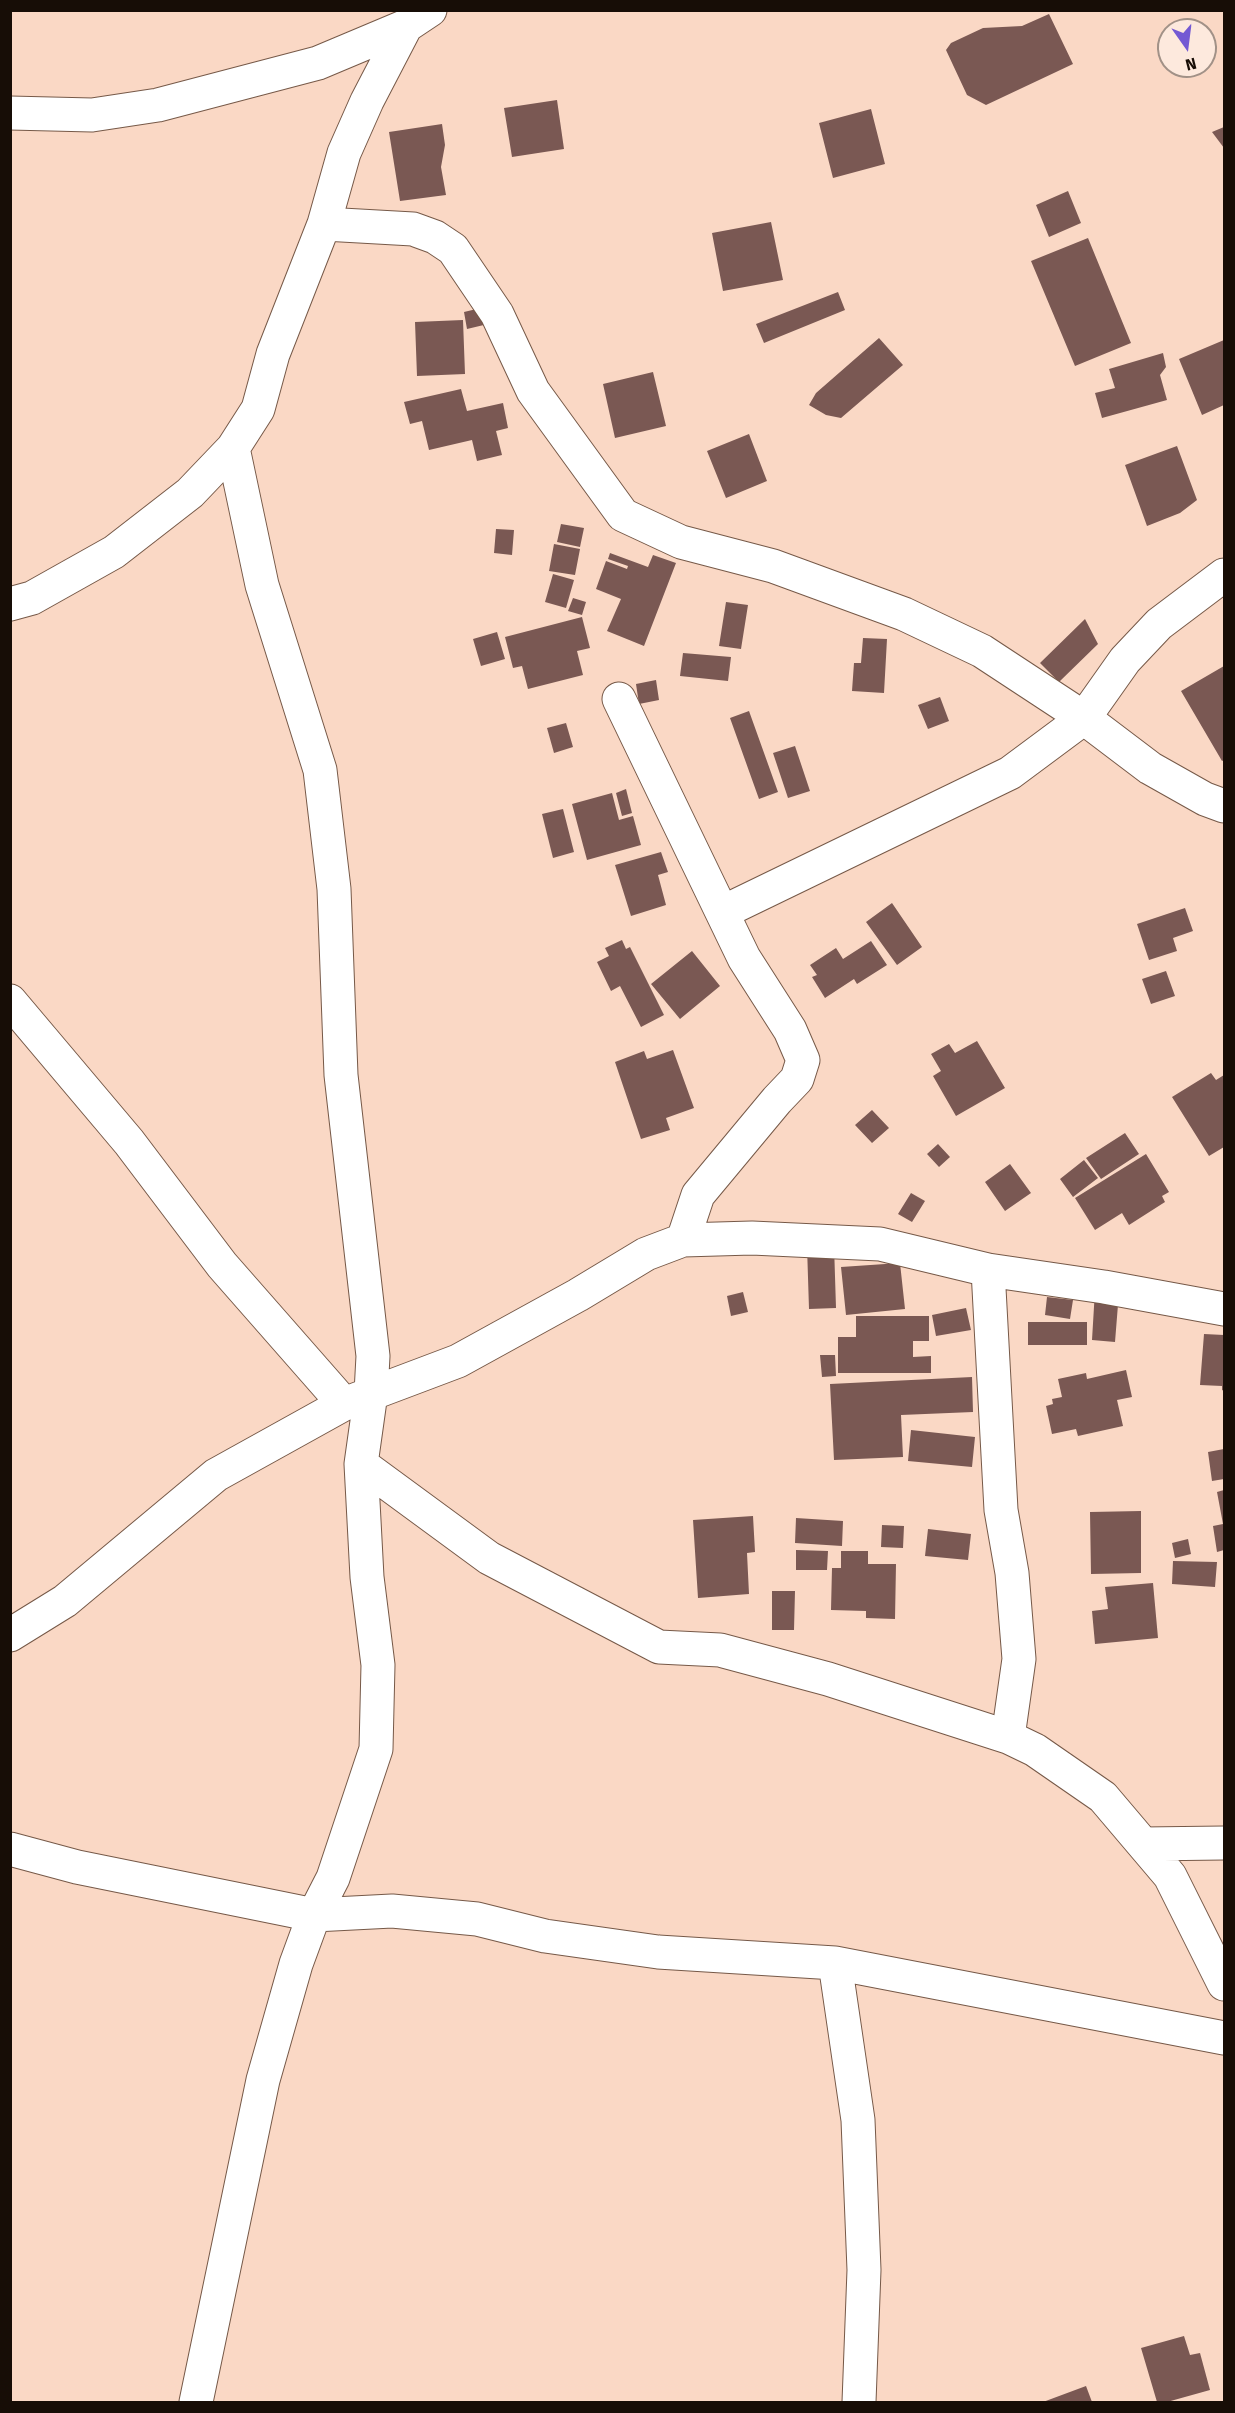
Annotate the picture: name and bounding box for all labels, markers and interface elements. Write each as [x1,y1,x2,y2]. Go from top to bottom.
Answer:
north arrow [1157,18,1217,78]
text: N [1184,54,1198,75]

